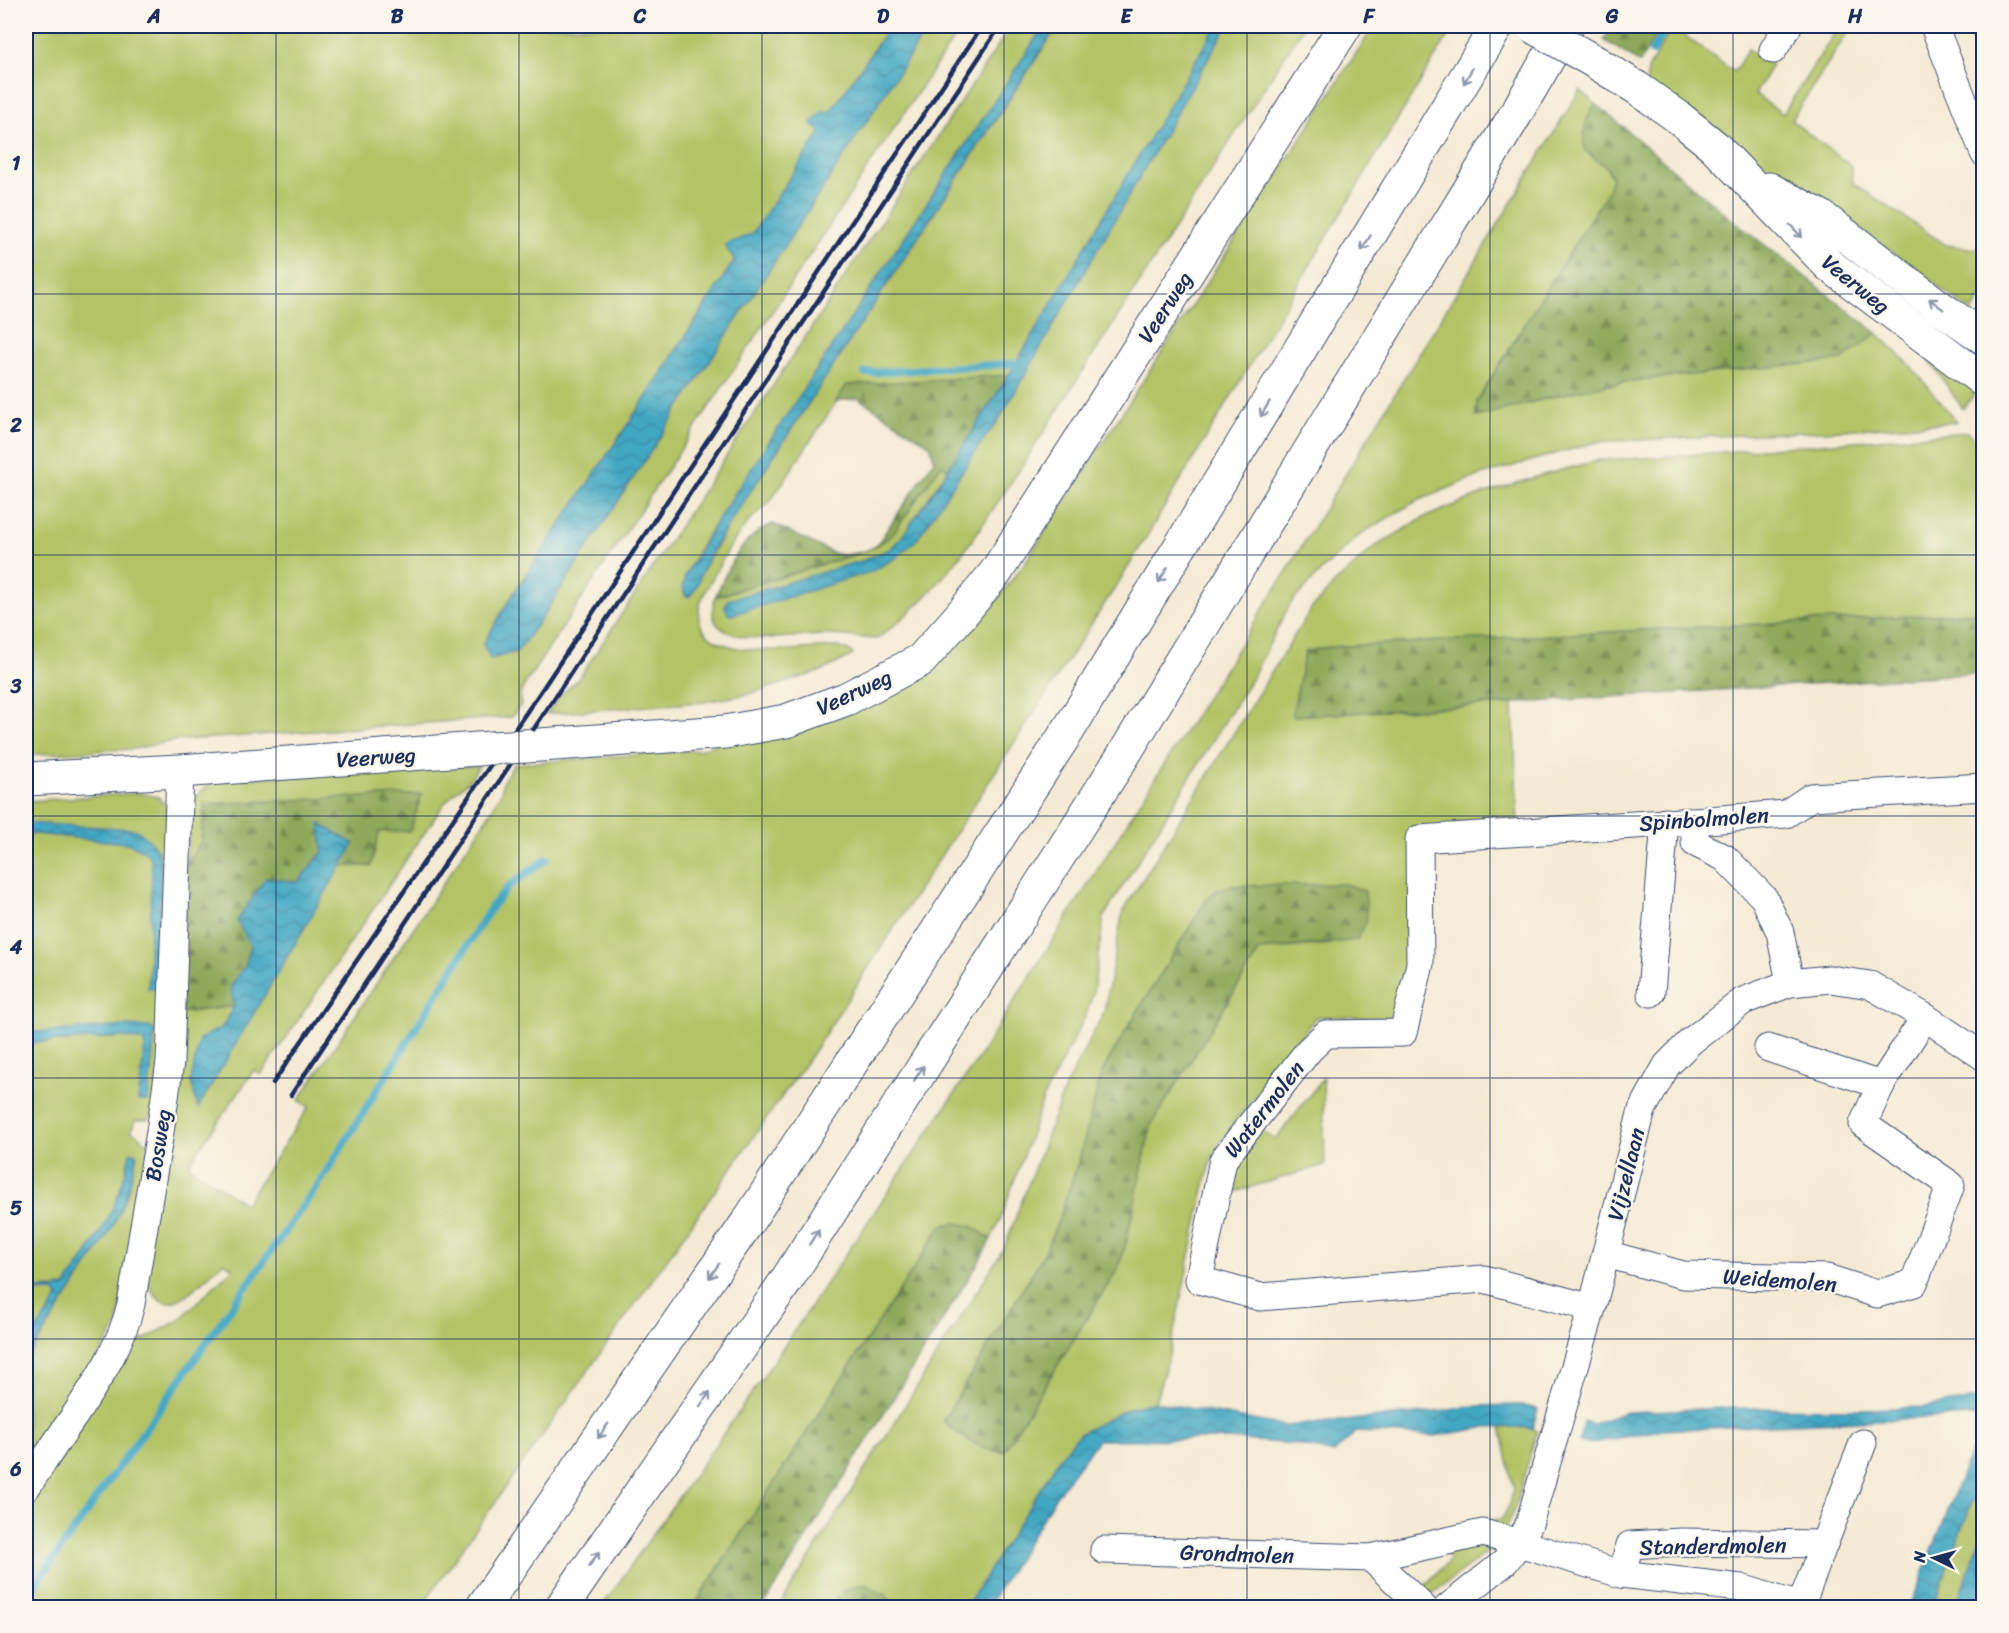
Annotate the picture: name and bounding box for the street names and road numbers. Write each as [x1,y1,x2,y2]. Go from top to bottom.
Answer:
street label: Veerweg [1813,244,1899,324]
street label: Veerweg [1127,263,1203,351]
street label: Veerweg [810,657,898,727]
street label: Veerweg [335,735,417,779]
street label: Spinbolmolen [1638,795,1770,843]
street label: Watermolen [1213,1052,1315,1166]
street label: Bosweg [133,1106,183,1184]
street label: Vijzellaan [1596,1123,1656,1225]
street label: Weidemolen [1722,1257,1838,1303]
street label: Standerdmolen [1639,1525,1787,1567]
street label: Grondmolen [1179,1533,1295,1575]

